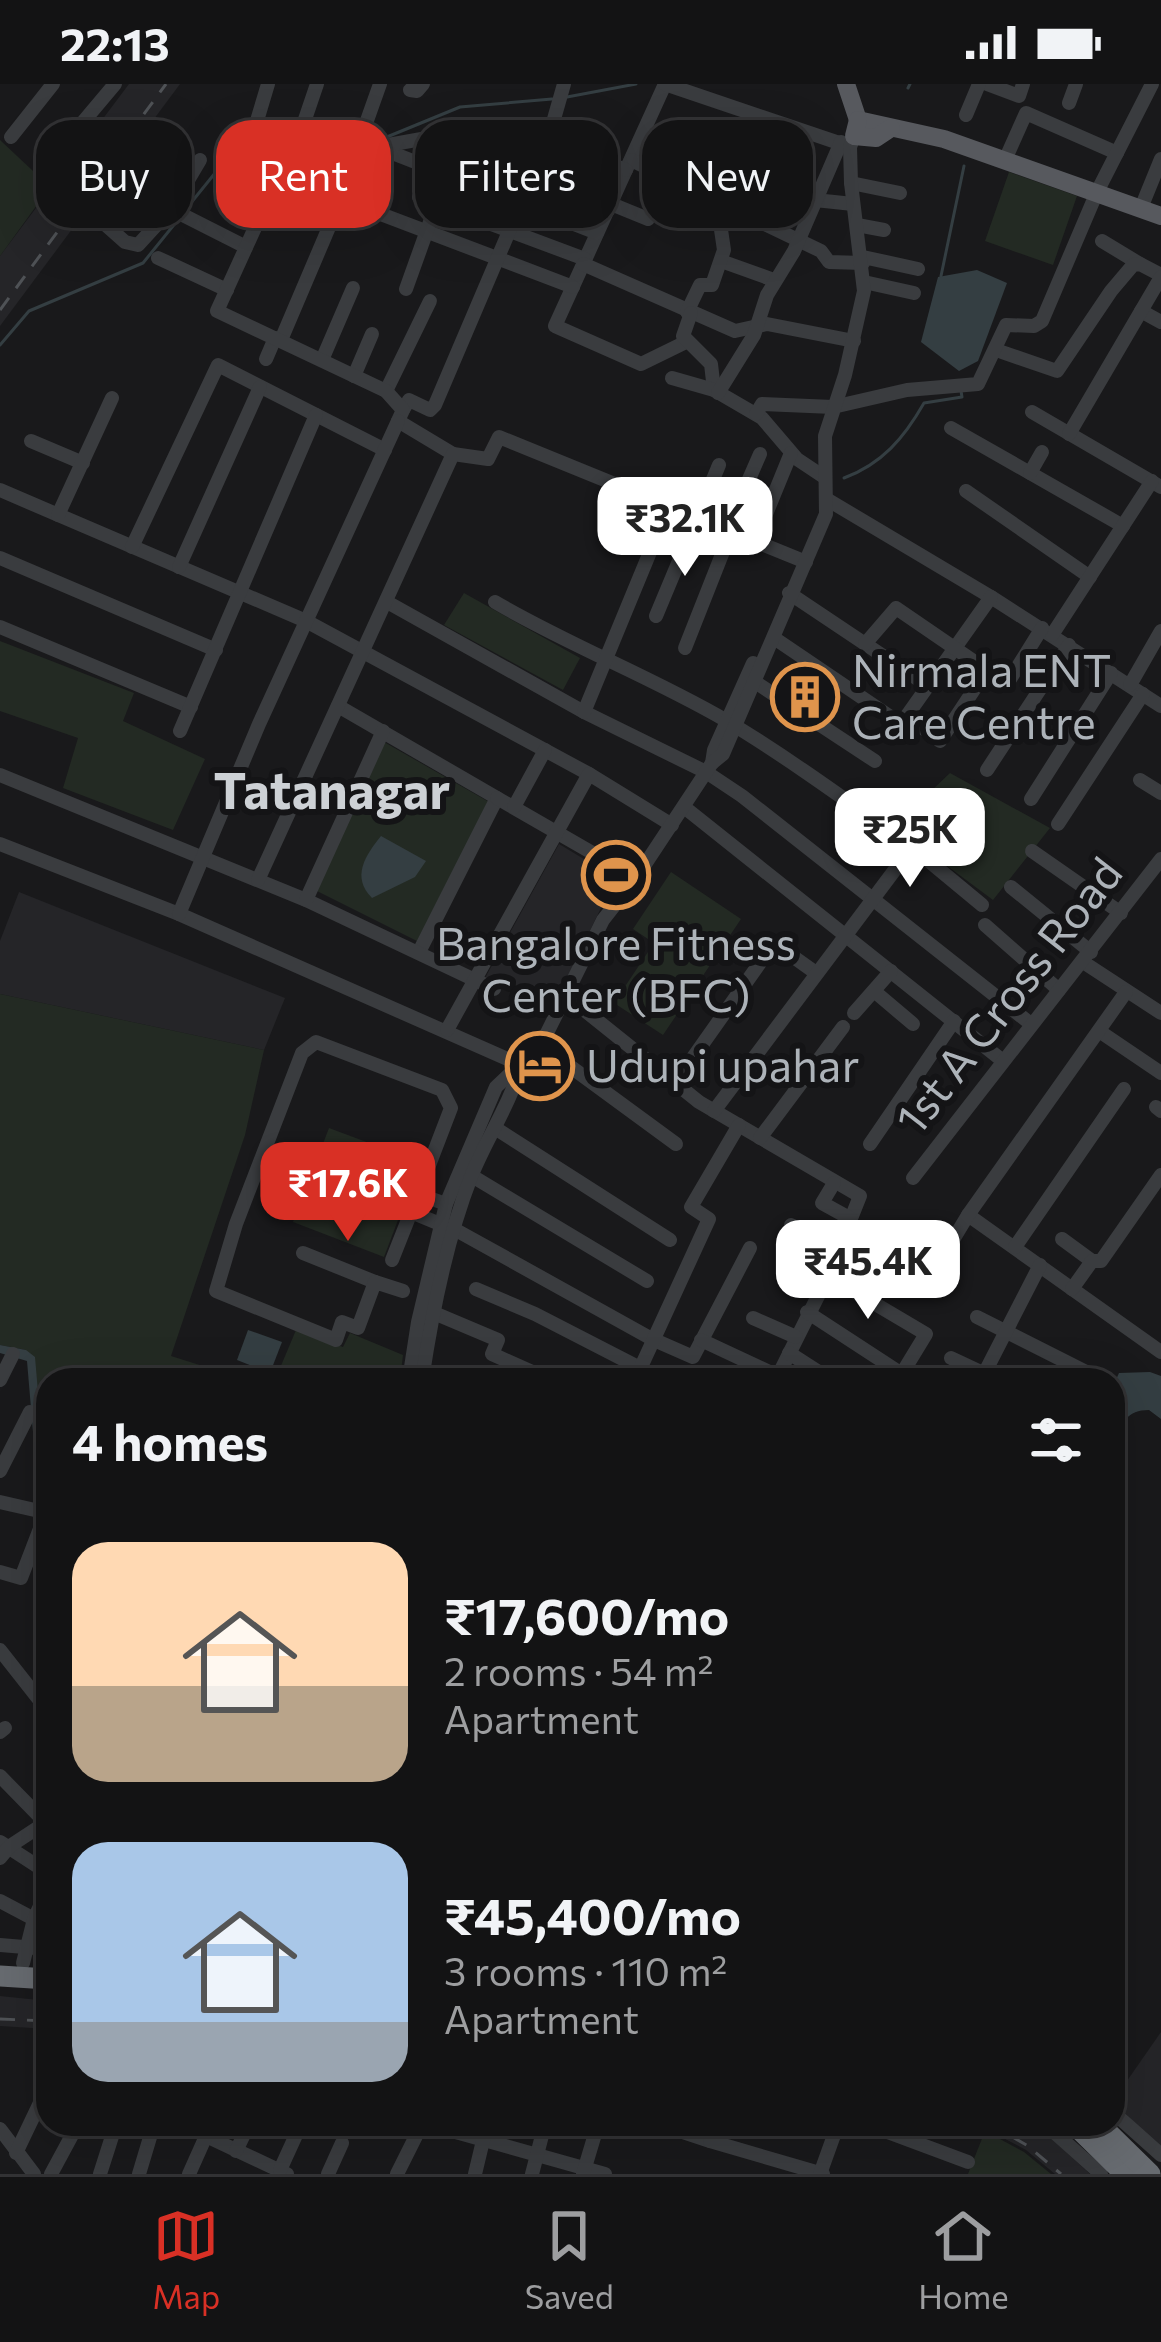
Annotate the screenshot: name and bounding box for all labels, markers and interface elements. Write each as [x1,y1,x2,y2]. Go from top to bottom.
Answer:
text: 22:13 [60,15,170,70]
chip: Buy [36,120,192,228]
chip: Rent [216,120,391,228]
chip: Filters [415,120,618,228]
chip: New [642,120,813,228]
pin: ₹32.1K [587,477,783,579]
text: ₹32.1K [624,492,746,540]
place label: Nirmala ENT Care Centre [852,641,1111,748]
building icon: Nirmala ENT Care Centre [770,662,840,732]
district label: Tatanagar [214,757,450,820]
pin: ₹25K [839,788,981,890]
text: ₹25K [862,803,958,851]
sports icon: Bangalore Fitness Center (BFC) [581,840,651,910]
street label: 1st A Cross Road [882,845,1132,1144]
place label: Bangalore Fitness Center (BFC) [436,914,796,1021]
hotel icon: Udupi upahar [505,1031,575,1101]
place label: Udupi upahar [586,1036,859,1091]
pin: ₹17.6K [250,1142,446,1244]
text: ₹17.6K [287,1157,409,1205]
pin: ₹45.4K [770,1220,966,1322]
text: ₹45.4K [803,1235,933,1283]
icon: filters [1023,1407,1089,1473]
text: 4 homes [72,1409,268,1472]
text: ₹17,600/mo [444,1583,729,1646]
icon: home [168,1590,312,1734]
text: 2 rooms · 54 m² [444,1646,714,1694]
text: Apartment [444,1694,639,1742]
text: ₹45,400/mo [444,1883,741,1946]
icon: home [168,1890,312,2034]
text: 3 rooms · 110 m² [444,1946,727,1994]
text: Apartment [444,1994,639,2042]
tab: Map [152,2203,220,2316]
tab: Saved [525,2203,614,2316]
tab: Home [918,2203,1009,2316]

